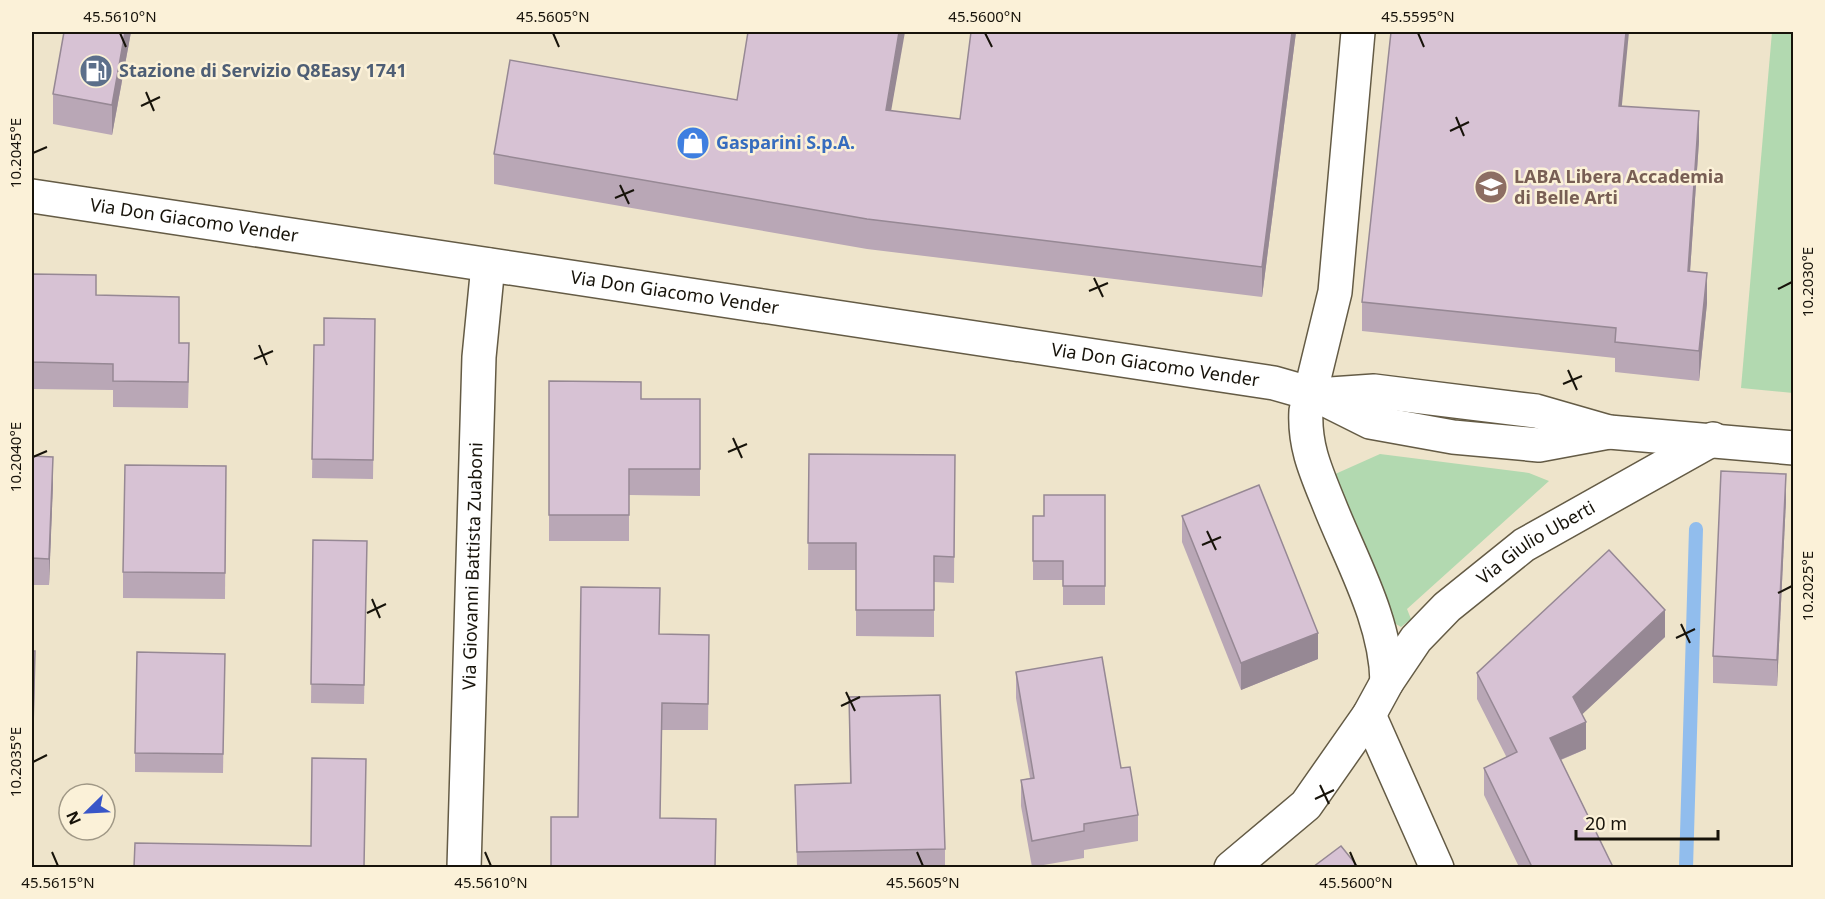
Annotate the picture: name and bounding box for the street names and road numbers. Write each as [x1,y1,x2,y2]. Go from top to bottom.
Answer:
street label: Via Don Giacomo Vender [89,192,301,247]
street label: Via Don Giacomo Vender [569,264,781,319]
street label: Via Don Giacomo Vender [1050,337,1262,392]
street label: Via Giovanni Battista Zuaboni [456,442,487,690]
street label: Via Giulio Uberti [1471,495,1599,589]

